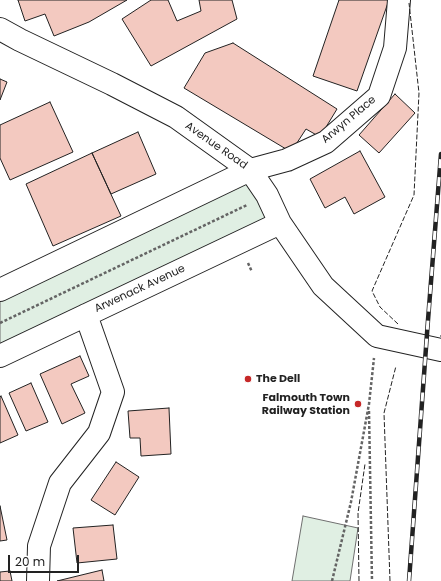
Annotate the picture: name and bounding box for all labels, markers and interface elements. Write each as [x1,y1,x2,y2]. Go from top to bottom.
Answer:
street label: Arwyn Place [319,94,379,146]
street label: Avenue Road [182,120,250,172]
street label: Arwenack Avenue [93,262,187,316]
place label: The Dell [256,372,300,386]
marker: The Dell [243,374,253,384]
place label: Falmouth Town Railway Station [262,391,350,417]
marker: Falmouth Town Railway Station [353,399,363,409]
scale bar [10,547,81,573]
text: 20 m [15,553,45,570]

